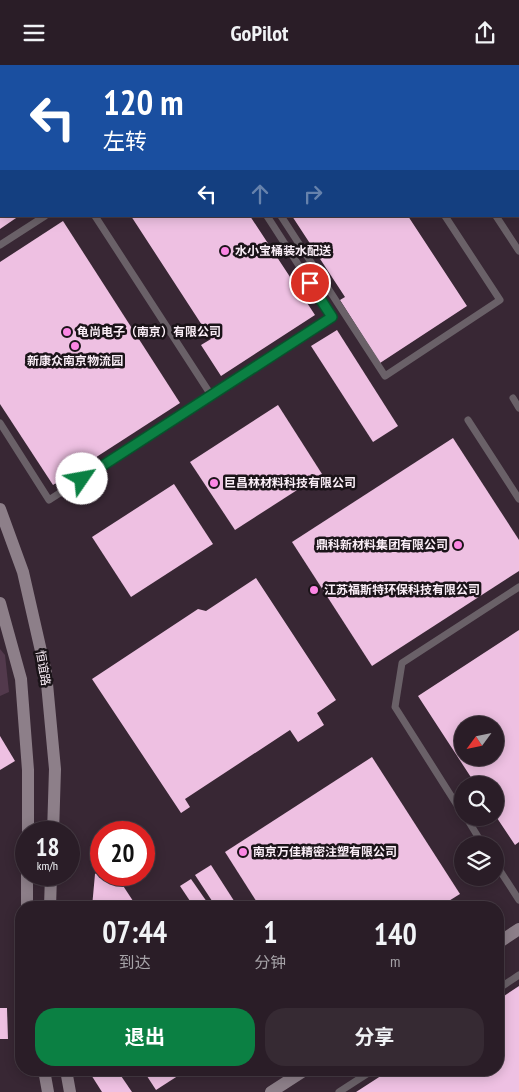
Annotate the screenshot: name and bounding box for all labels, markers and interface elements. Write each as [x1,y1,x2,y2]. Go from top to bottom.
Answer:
icon: menu [20,19,48,47]
text: GoPilot [231,19,288,47]
icon: share [471,19,499,47]
text: 120 m [103,79,184,125]
icon: left [20,85,85,150]
text: 左转 [103,127,147,155]
icon: left [193,180,221,208]
icon: ahead [246,180,274,208]
icon: right [299,180,327,208]
place label: 水小宝桶装水配送 [235,243,331,258]
marker: 水小宝桶装水配送 [219,245,231,257]
pin [289,262,331,304]
icon: arrive [296,269,324,297]
place label: 龟尚电子（南京）有限公司 [77,324,221,339]
marker: 龟尚电子（南京）有限公司 [61,326,73,338]
marker: 新康众南京物流园 [69,340,81,352]
place label: 新康众南京物流园 [27,353,123,368]
position arrow [55,452,107,504]
place label: 巨昌林材料科技有限公司 [224,475,356,490]
marker: 巨昌林材料科技有限公司 [208,477,220,489]
place label: 鼎科新材料集团有限公司 [316,537,448,552]
marker: 鼎科新材料集团有限公司 [452,539,464,551]
place label: 江苏福斯特环保科技有限公司 [324,582,480,597]
marker: 江苏福斯特环保科技有限公司 [308,584,320,596]
street label: 恒谊路 [33,649,54,687]
north arrow [454,716,504,766]
map controls [454,716,504,886]
button: search [454,776,504,826]
speed limit sign: 20 [90,821,155,886]
text: 18 [36,831,59,863]
button: layers [454,836,504,886]
place label: 南京万佳精密注塑有限公司 [253,844,397,859]
marker: 南京万佳精密注塑有限公司 [237,846,249,858]
text: km/h [37,858,58,873]
text: 07:44 [102,912,167,951]
text: 1 [263,912,278,951]
text: 140 [374,914,417,953]
text: m [390,951,400,971]
text: 到达 [119,952,151,972]
text: 分钟 [254,952,286,972]
button: 退出 [35,1008,255,1066]
button: 分享 [265,1008,484,1066]

